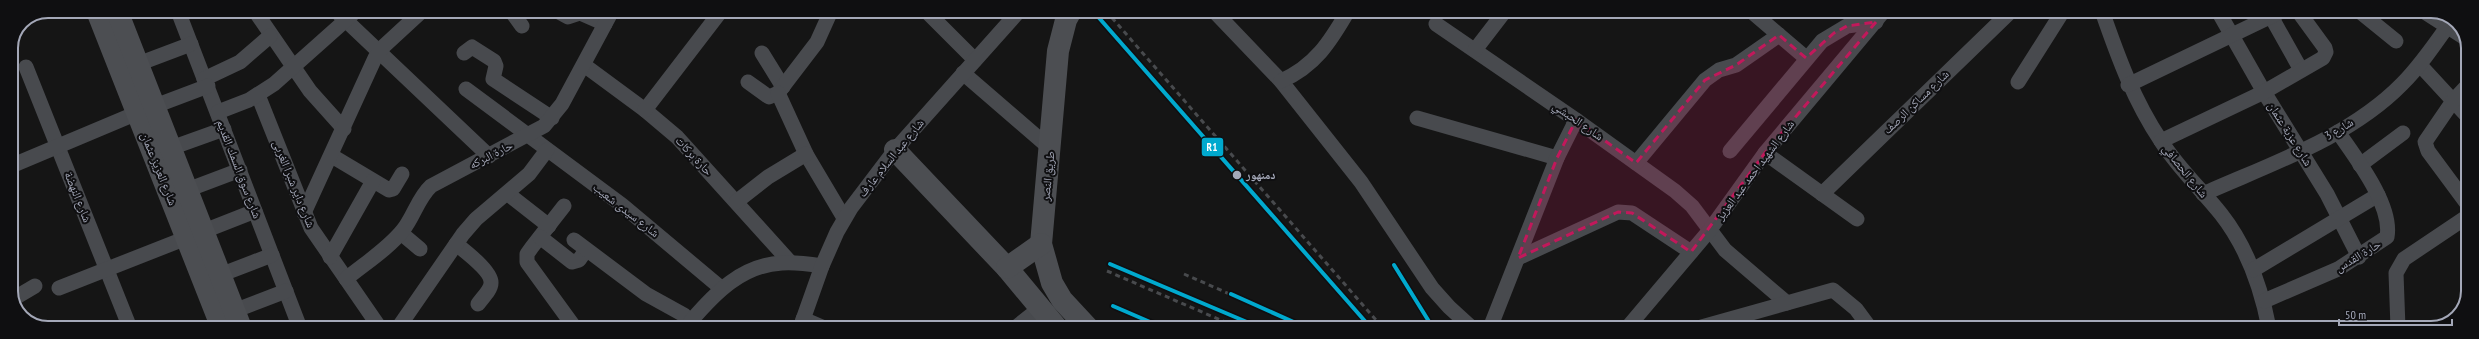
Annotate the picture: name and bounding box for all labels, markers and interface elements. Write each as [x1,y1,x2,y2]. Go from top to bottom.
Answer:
street label: شارع مساكن الرصف [1880,66,1953,138]
street label: شارع الحبشي [1548,98,1607,146]
street label: شارع عزبة عثمان [2264,99,2316,169]
street label: شارع 3 [2322,114,2356,144]
street label: شارع عبد السلام عارف [855,116,928,200]
street label: شارع سوق السمك القديم [213,117,265,221]
street label: شارع الشهيد احمد عبد العزيز [1711,117,1798,224]
street label: شارع العزيز عثمان [137,130,181,208]
street label: حارة بركات [672,133,717,179]
street label: حارة البركه [466,137,516,172]
line badge: R1 [1201,137,1224,157]
street label: شارع داير شبرا الغربى [269,138,319,230]
text: R1 [1207,140,1217,154]
street label: شارع الحصافي [2157,141,2212,202]
street label: طريق النصر [1037,150,1058,203]
place label: دمنهور [1245,167,1276,182]
street label: شارع النهضة [61,169,95,225]
marker: دمنهور [1231,169,1243,181]
street label: شارع سيدى شعيب [589,179,663,241]
street label: حارة القدس [2332,236,2384,275]
scale bar [2339,301,2452,327]
text: 50 m [2345,307,2366,322]

